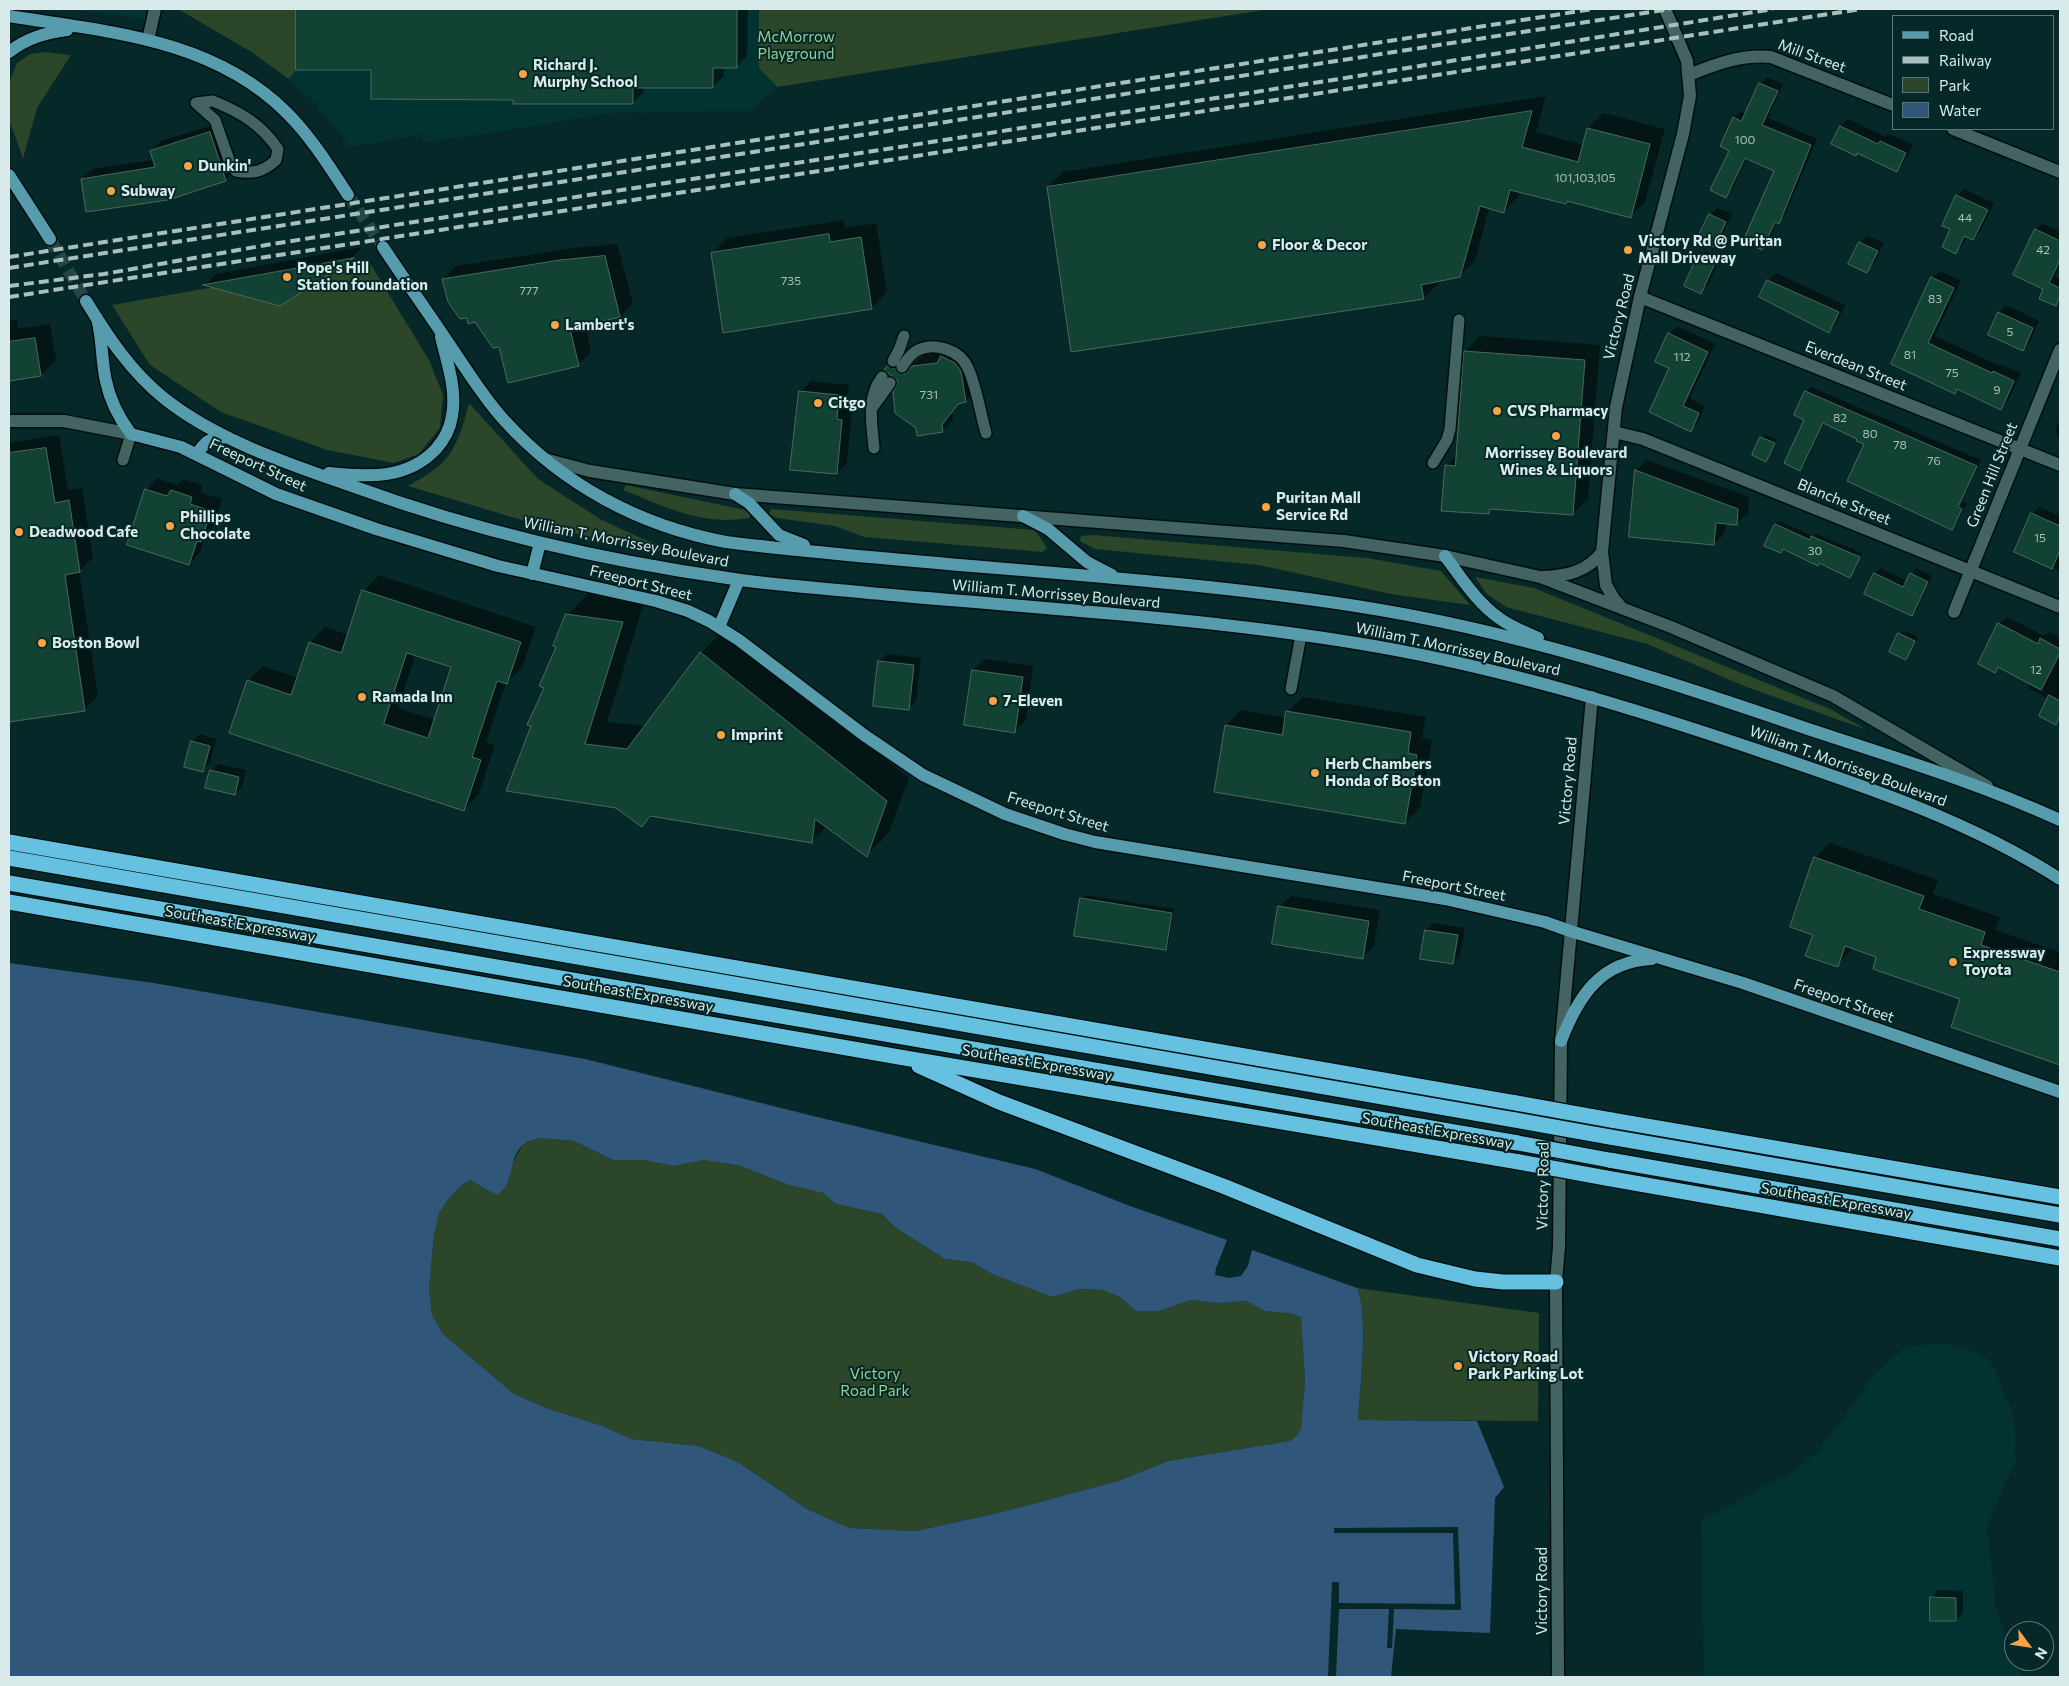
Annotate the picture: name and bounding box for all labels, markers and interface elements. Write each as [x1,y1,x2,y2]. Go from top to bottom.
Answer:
legend [1892,15,2054,130]
text: Road [1939,26,1974,44]
park label: McMorrow Playground [757,28,835,63]
street label: Mill Street [1776,35,1848,77]
text: Railway [1939,51,1992,69]
place label: Richard J. Murphy School [533,56,638,91]
marker: Richard J. Murphy School [517,68,529,80]
text: Park [1939,76,1970,94]
text: Water [1939,101,1981,119]
house number: 100 [1735,133,1755,147]
place label: Dunkin' [198,157,251,175]
marker: Dunkin' [182,160,194,172]
house number: 101,103,105 [1554,171,1616,185]
place label: Subway [121,182,175,200]
marker: Subway [105,185,117,197]
house number: 44 [1958,211,1972,225]
place label: Victory Rd @ Puritan Mall Driveway [1638,232,1782,267]
place label: Floor & Decor [1272,236,1367,254]
marker: Floor & Decor [1256,239,1268,251]
house number: 42 [2036,243,2050,257]
marker: Victory Rd @ Puritan Mall Driveway [1622,244,1634,256]
place label: Pope's Hill Station foundation [297,259,428,294]
marker: Pope's Hill Station foundation [281,271,293,283]
street label: Victory Road [1600,272,1638,362]
house number: 735 [781,274,801,288]
house number: 777 [519,284,539,298]
house number: 83 [1928,292,1942,306]
place label: Lambert's [565,316,634,334]
marker: Lambert's [549,319,561,331]
house number: 5 [2007,325,2013,339]
street label: Everdean Street [1803,337,1909,395]
house number: 81 [1904,348,1916,362]
house number: 112 [1674,350,1690,364]
house number: 75 [1945,366,1959,380]
house number: 9 [1993,383,2001,397]
house number: 731 [920,388,938,402]
place label: Citgo [828,394,866,412]
marker: Citgo [812,397,824,409]
place label: CVS Pharmacy [1507,402,1608,420]
marker: CVS Pharmacy [1491,405,1503,417]
house number: 82 [1833,411,1847,425]
street label: Green Hill Street [1963,420,2021,530]
house number: 80 [1862,427,1878,441]
marker: Morrissey Boulevard Wines & Liquors [1550,430,1562,442]
street label: Freeport Street [207,435,309,495]
house number: 78 [1893,438,1907,452]
place label: Morrissey Boulevard Wines & Liquors [1485,444,1627,479]
house number: 76 [1927,454,1941,468]
street label: Blanche Street [1795,475,1893,529]
place label: Puritan Mall Service Rd [1276,489,1361,524]
marker: Puritan Mall Service Rd [1260,501,1272,513]
place label: Phillips Chocolate [180,508,250,543]
street label: William T. Morrissey Boulevard [522,513,730,571]
marker: Phillips Chocolate [164,520,176,532]
place label: Deadwood Cafe [29,523,138,541]
marker: Deadwood Cafe [13,526,25,538]
house number: 15 [2034,531,2046,545]
house number: 30 [1808,544,1822,558]
street label: Freeport Street [588,562,694,604]
street label: William T. Morrissey Boulevard [951,576,1161,612]
street label: William T. Morrissey Boulevard [1354,618,1562,680]
place label: Boston Bowl [52,634,140,652]
marker: Boston Bowl [36,637,48,649]
house number: 12 [2030,663,2042,677]
place label: Ramada Inn [372,688,453,706]
marker: Ramada Inn [356,691,368,703]
place label: 7-Eleven [1003,692,1063,710]
marker: 7-Eleven [987,695,999,707]
street label: William T. Morrissey Boulevard [1747,722,1949,810]
place label: Imprint [731,726,783,744]
marker: Imprint [715,729,727,741]
street label: Victory Road [1555,736,1581,826]
place label: Herb Chambers Honda of Boston [1325,755,1441,790]
marker: Herb Chambers Honda of Boston [1309,767,1321,779]
street label: Freeport Street [1005,788,1111,836]
street label: Freeport Street [1401,867,1507,905]
street label: Southeast Expressway [163,902,317,946]
place label: Expressway Toyota [1963,944,2045,979]
marker: Expressway Toyota [1947,956,1959,968]
street label: Southeast Expressway [561,972,715,1016]
street label: Freeport Street [1791,975,1897,1027]
street label: Southeast Expressway [960,1041,1114,1085]
street label: Southeast Expressway [1360,1109,1514,1153]
street label: Victory Road [1533,1142,1553,1230]
street label: Southeast Expressway [1759,1179,1913,1223]
place label: Victory Road Park Parking Lot [1468,1348,1584,1383]
marker: Victory Road Park Parking Lot [1452,1360,1464,1372]
park label: Victory Road Park [840,1365,910,1400]
street label: Victory Road [1533,1547,1551,1635]
north arrow [2004,1621,2054,1671]
text: N [2031,1645,2051,1662]

